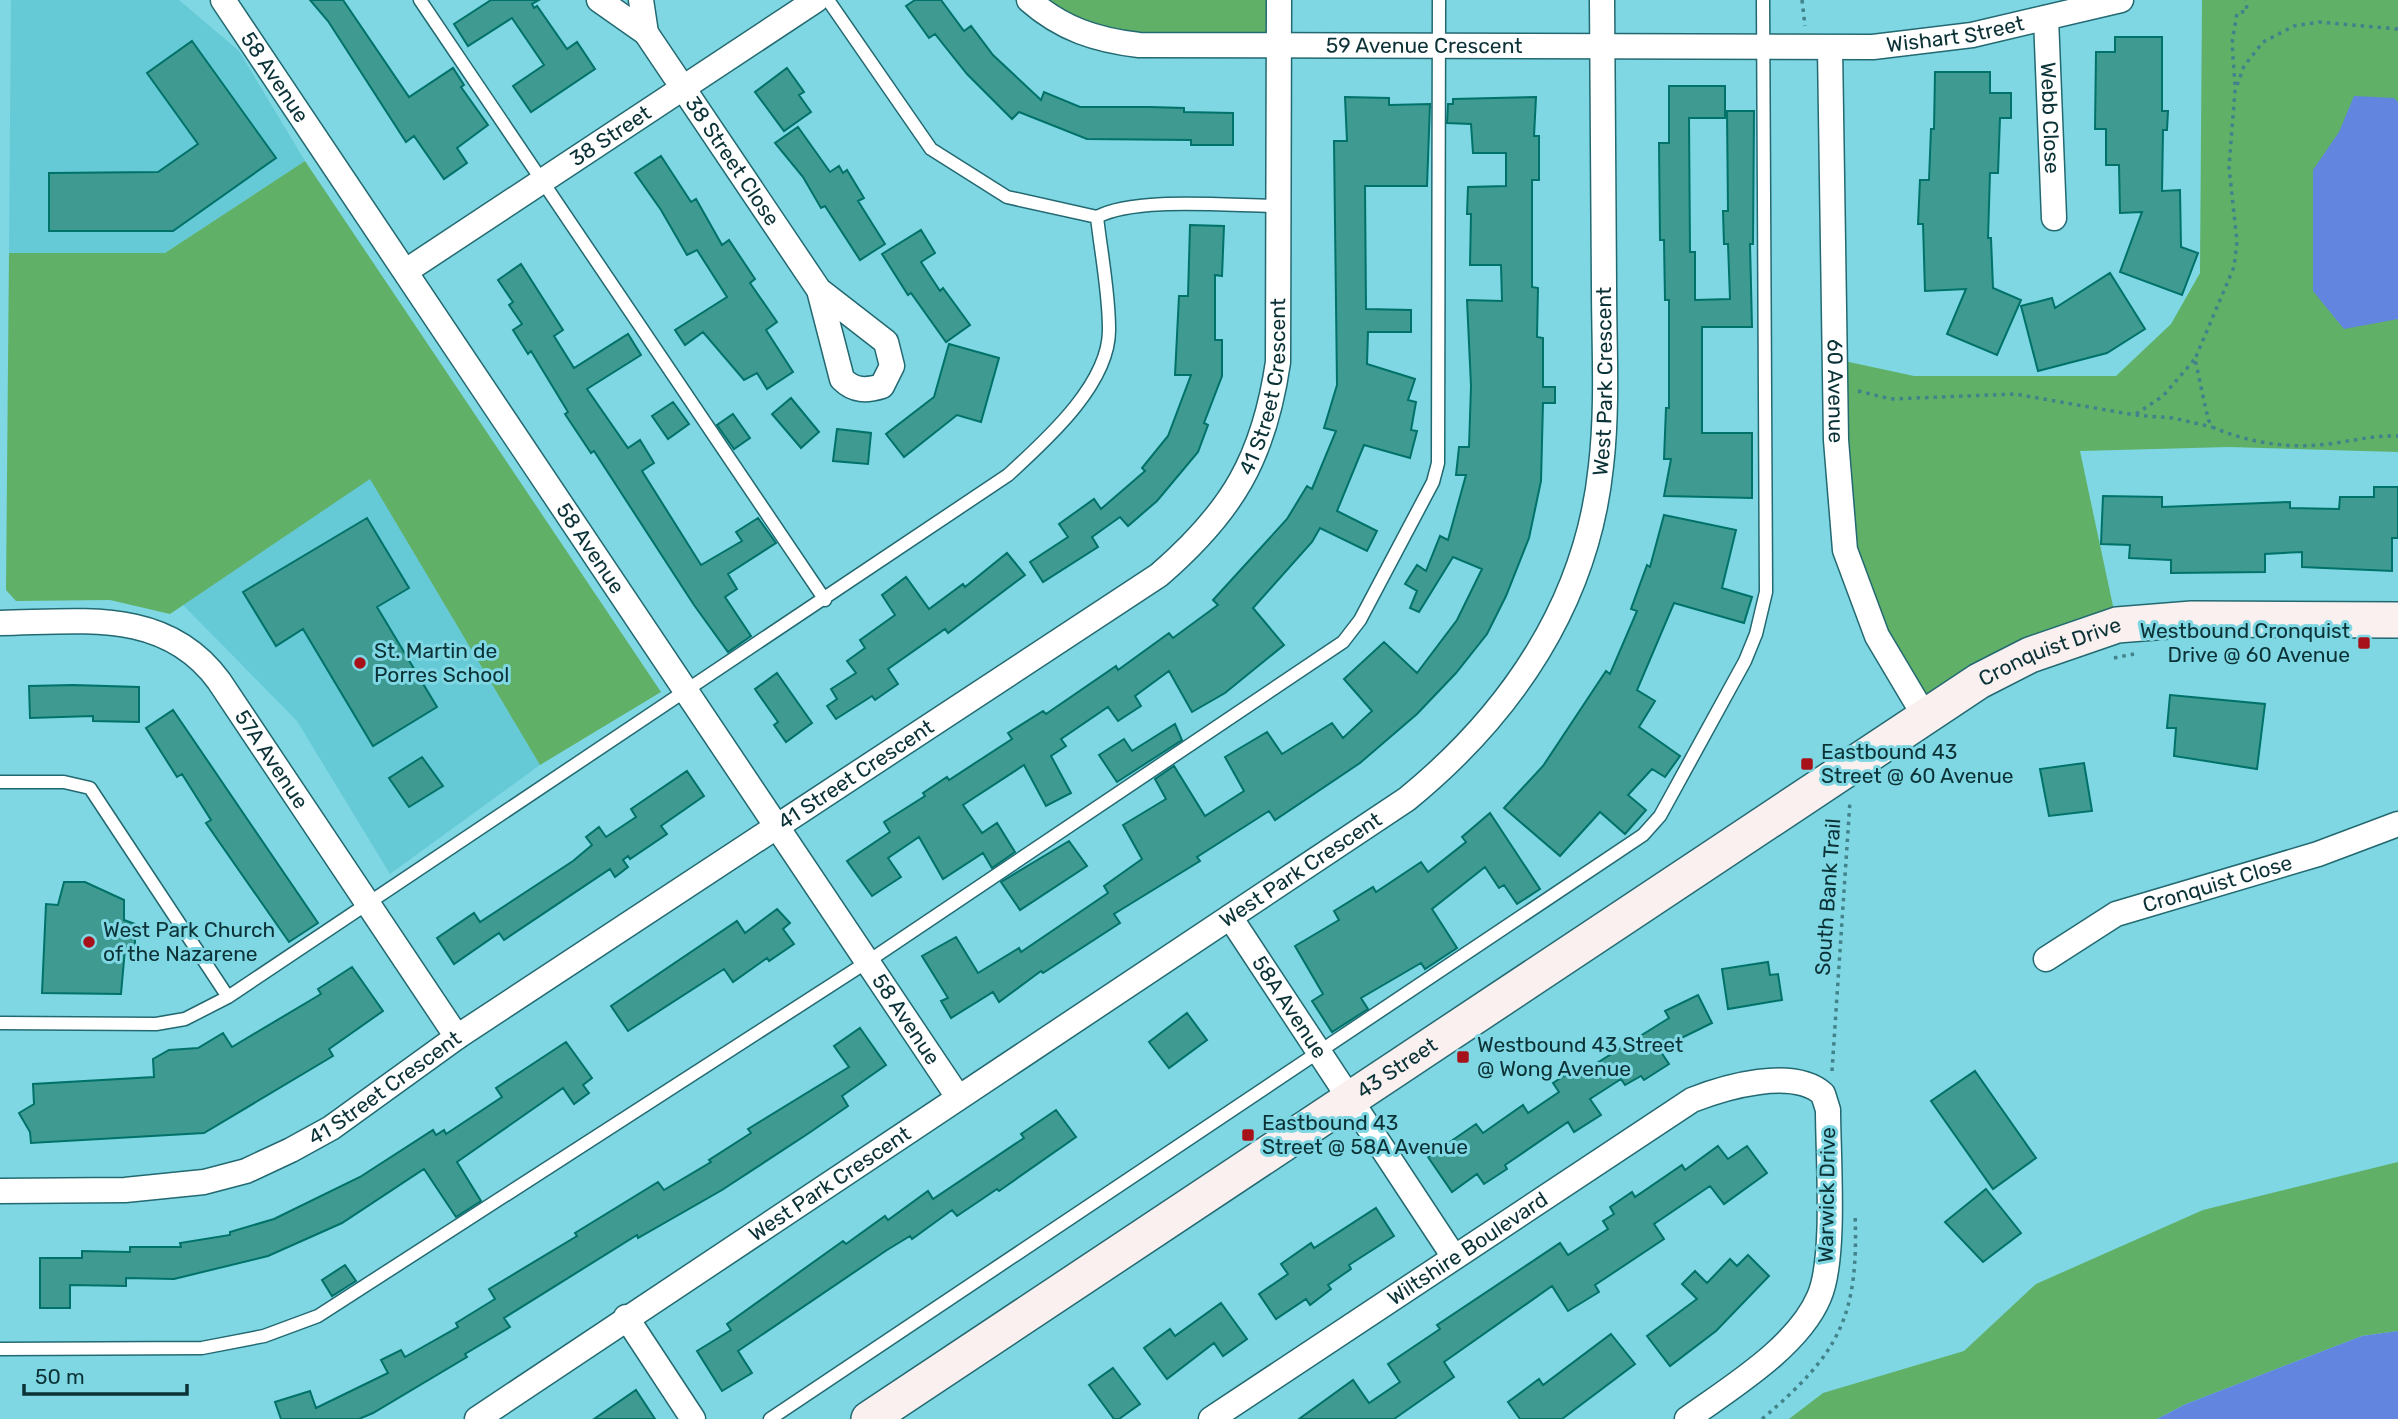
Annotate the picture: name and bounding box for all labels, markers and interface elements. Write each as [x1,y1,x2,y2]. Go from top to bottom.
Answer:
street label: Wishart Street [1885,10,2026,57]
street label: 58 Avenue [236,27,315,127]
street label: 59 Avenue Crescent [1326,33,1522,58]
street label: Webb Close [2036,61,2065,174]
street label: 38 Street Close [680,91,785,230]
street label: 38 Street [565,100,655,171]
street label: West Park Crescent [1587,287,1617,477]
street label: 41 Street Crescent [1233,298,1290,479]
street label: 60 Avenue [1822,339,1849,443]
street label: 58 Avenue [551,498,630,598]
street label: Cronquist Drive [1974,612,2124,691]
place label: Westbound Cronquist Drive @ 60 Avenue [2140,618,2350,667]
marker: Westbound Cronquist Drive @ 60 Avenue [2356,635,2372,651]
place label: St. Martin de Porres School [374,638,509,687]
marker: St. Martin de Porres School [352,655,368,671]
street label: 57A Avenue [230,705,314,813]
street label: 41 Street Crescent [773,714,938,834]
place label: Eastbound 43 Street @ 60 Avenue [1821,739,2014,788]
marker: Eastbound 43 Street @ 60 Avenue [1799,756,1815,772]
street label: West Park Crescent [1215,807,1386,932]
street label: South Bank Trail [1810,818,1845,976]
street label: Cronquist Close [2140,849,2295,917]
place label: West Park Church of the Nazarene [103,917,275,966]
marker: West Park Church of the Nazarene [81,934,97,950]
street label: 58A Avenue [1247,951,1333,1063]
street label: 58 Avenue [867,969,946,1069]
street label: 41 Street Crescent [304,1025,466,1150]
street label: 43 Street [1352,1032,1442,1103]
place label: Westbound 43 Street @ Wong Avenue [1477,1032,1683,1081]
marker: Westbound 43 Street @ Wong Avenue [1455,1049,1471,1065]
place label: Eastbound 43 Street @ 58A Avenue [1262,1110,1468,1159]
street label: West Park Crescent [744,1120,915,1246]
marker: Eastbound 43 Street @ 58A Avenue [1240,1127,1256,1143]
street label: Warwick Drive [1813,1127,1840,1263]
street label: Wiltshire Boulevard [1383,1186,1552,1310]
scale bar [24,1352,187,1396]
text: 50 m [35,1364,85,1389]

